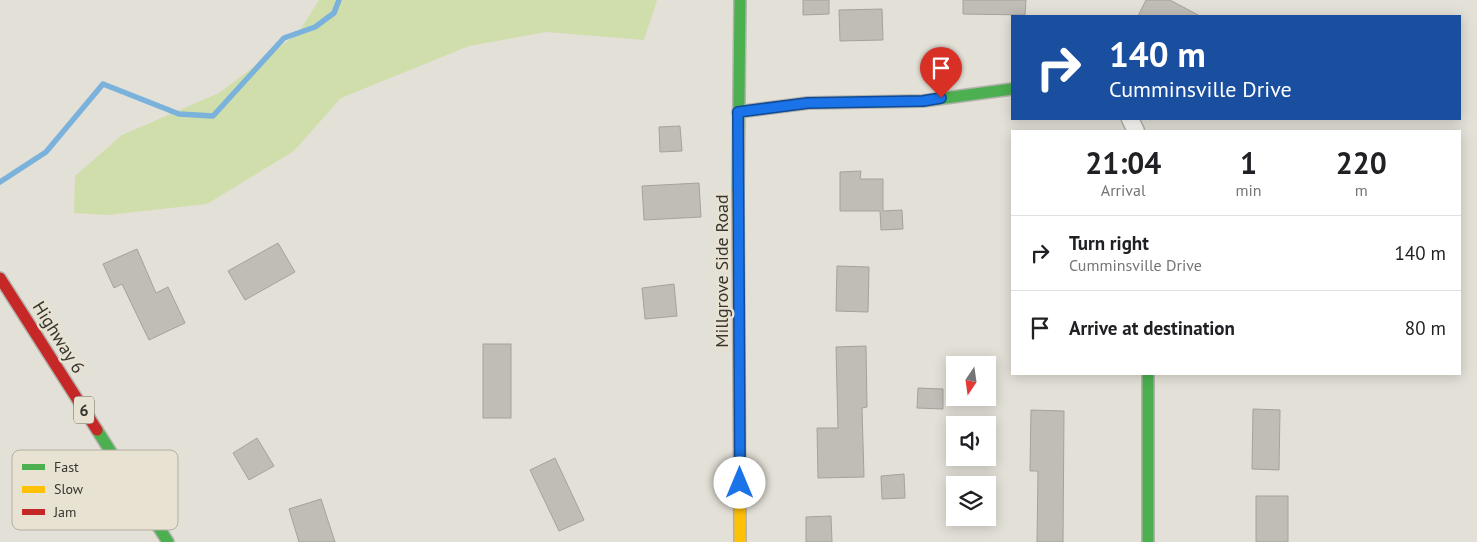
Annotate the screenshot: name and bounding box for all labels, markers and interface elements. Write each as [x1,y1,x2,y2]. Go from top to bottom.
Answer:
text: 140 m [1109,31,1206,77]
icon: right [1026,35,1091,100]
pin [920,47,962,98]
icon: arrive [927,54,955,82]
text: Cumminsville Drive [1109,75,1292,103]
text: 21:04 [1085,143,1161,182]
text: 1 [1240,143,1257,182]
text: 220 [1336,143,1387,182]
text: Arrival [1101,180,1146,200]
text: min [1236,180,1262,200]
text: m [1355,180,1368,200]
street label: Millgrove Side Road [710,194,733,348]
text: Turn right [1069,231,1149,255]
icon: right [1026,239,1054,267]
text: 140 m [1394,241,1446,265]
text: Cumminsville Drive [1069,255,1202,275]
street label: Highway 6 [28,297,90,377]
icon: arrive [1026,314,1054,342]
text: Arrive at destination [1069,316,1235,340]
text: 80 m [1405,316,1446,340]
north arrow [946,356,996,406]
map controls [946,356,996,526]
road number: 6 [74,396,94,424]
button: sound [946,416,996,466]
legend [12,450,178,530]
position arrow [713,456,765,508]
text: Fast [54,458,79,476]
button: layers [946,476,996,526]
text: Slow [54,480,84,498]
text: Jam [53,503,76,521]

